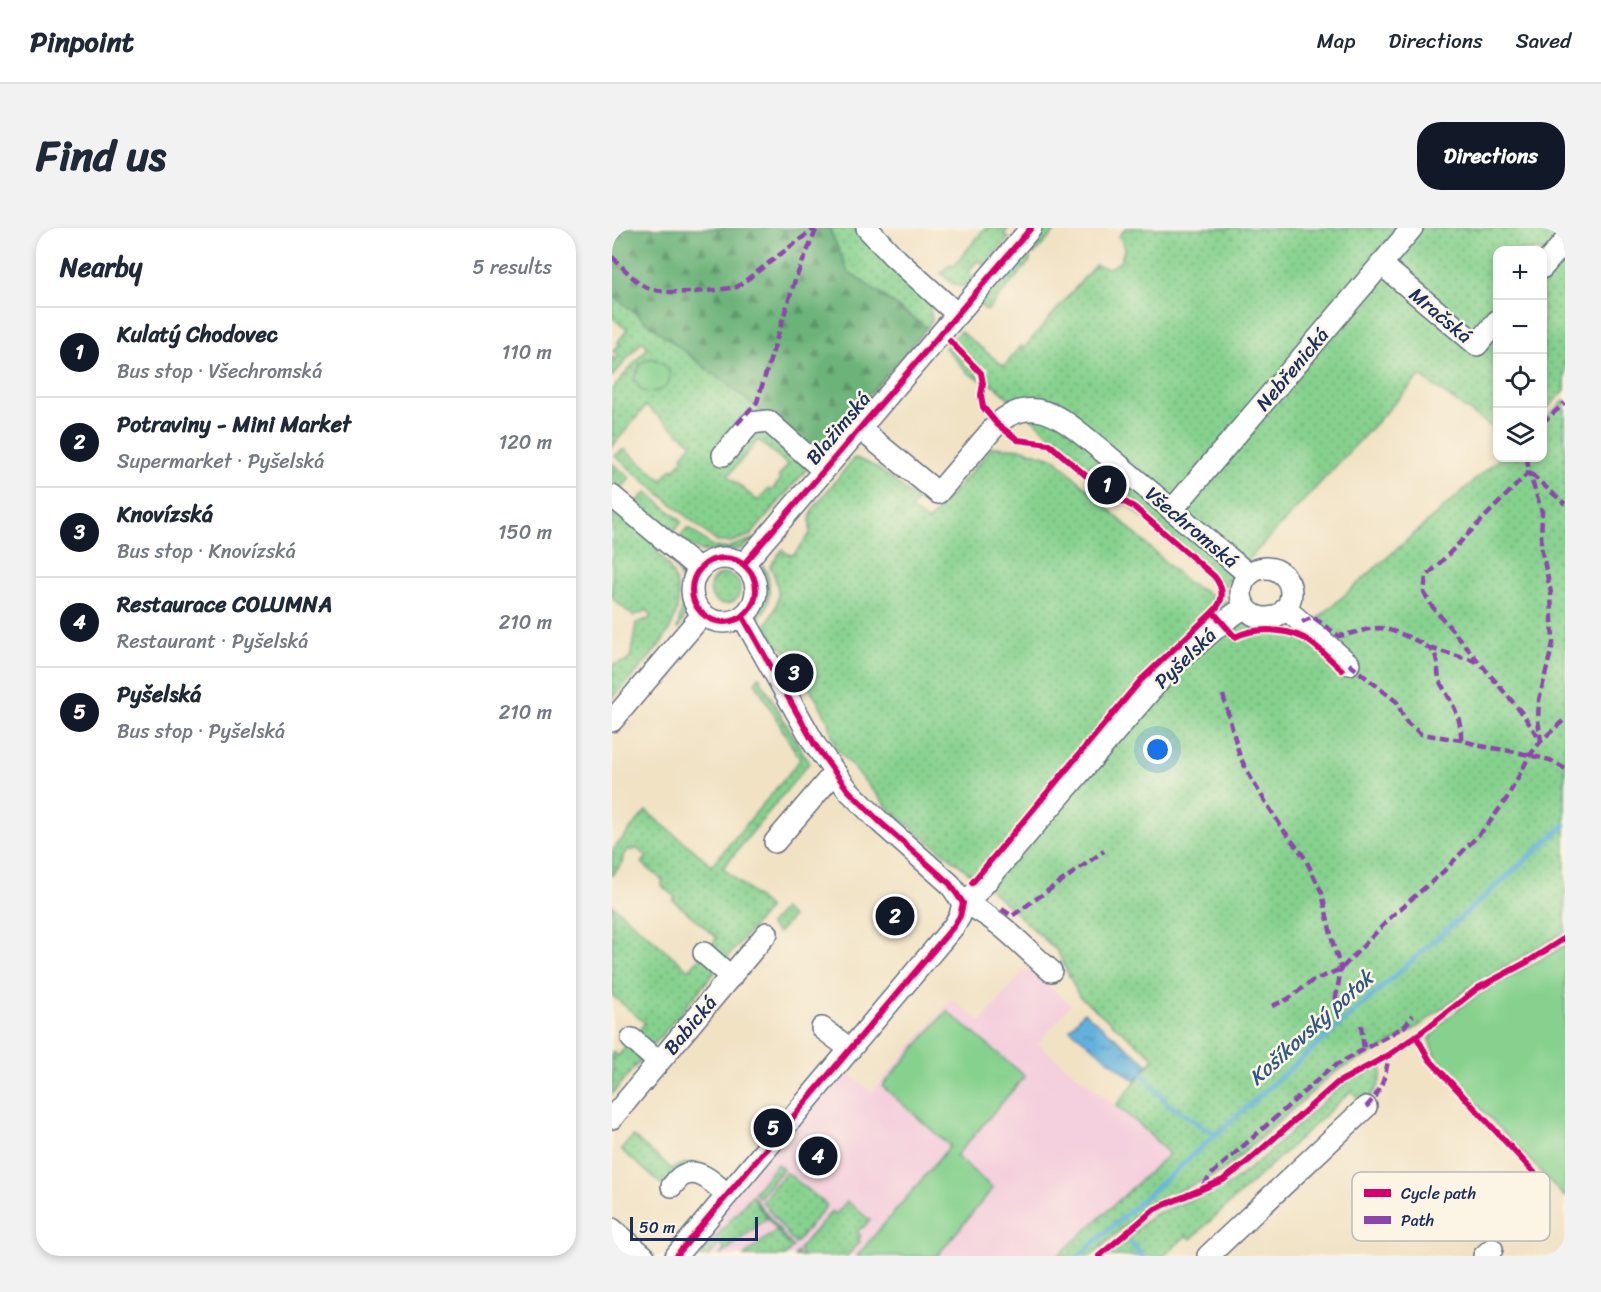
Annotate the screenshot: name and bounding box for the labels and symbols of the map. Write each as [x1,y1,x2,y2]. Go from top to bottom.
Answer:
street label: Mračská [1401,278,1480,353]
street label: Nebřenická [1247,320,1338,419]
street label: Blažimská [797,384,880,473]
pin: 1 [1088,462,1126,508]
street label: Všechromská [1137,477,1247,577]
street label: Pyšelská [1146,619,1225,698]
pin: 3 [774,650,813,696]
your location [1143,735,1172,764]
pin: 2 [876,894,914,938]
water label: Košíkovský potok [1239,959,1385,1095]
street label: Babická [655,987,726,1063]
pin: 5 [754,1106,792,1150]
pin: 4 [798,1134,838,1178]
legend [1352,1172,1550,1241]
text: Cycle path [1401,1179,1476,1208]
text: Path [1401,1206,1434,1235]
scale bar [630,1214,758,1242]

